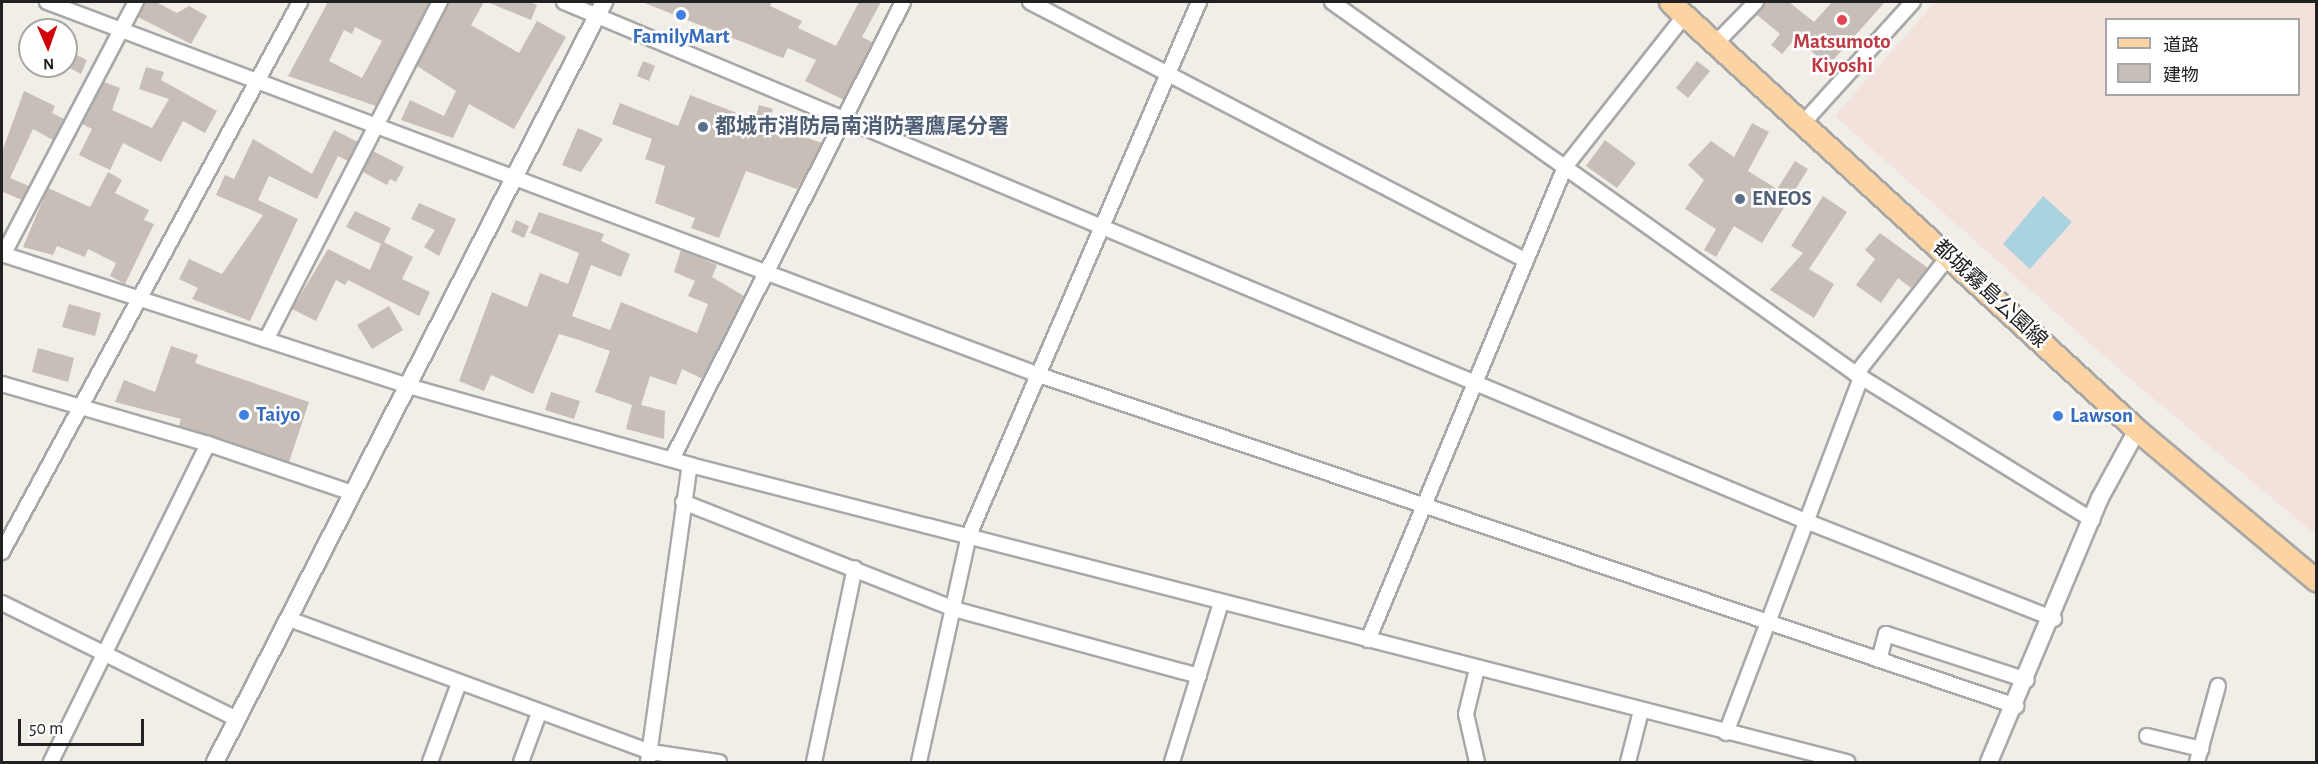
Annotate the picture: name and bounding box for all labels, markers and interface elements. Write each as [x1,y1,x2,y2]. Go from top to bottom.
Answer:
marker: FamilyMart [674,8,688,22]
marker: Matsumoto Kiyoshi [1835,13,1849,27]
north arrow [18,18,78,78]
legend [2105,18,2300,96]
place label: FamilyMart [632,24,730,50]
place label: Matsumoto Kiyoshi [1793,29,1891,79]
text: 道路 [2163,37,2199,55]
text: N [43,56,54,72]
text: 建物 [2163,67,2199,85]
place label: 都城市消防局南消防署鷹尾分署 [715,114,1009,140]
marker: 都城市消防局南消防署鷹尾分署 [696,120,710,134]
place label: ENEOS [1752,186,1812,212]
marker: ENEOS [1733,192,1747,206]
street label: 都城霧島公園線 [1928,235,2052,353]
place label: Taiyo [256,402,300,428]
place label: Lawson [2070,403,2133,429]
marker: Taiyo [237,408,251,422]
marker: Lawson [2051,409,2065,423]
scale bar [21,707,147,745]
text: 50 m [29,720,63,738]

